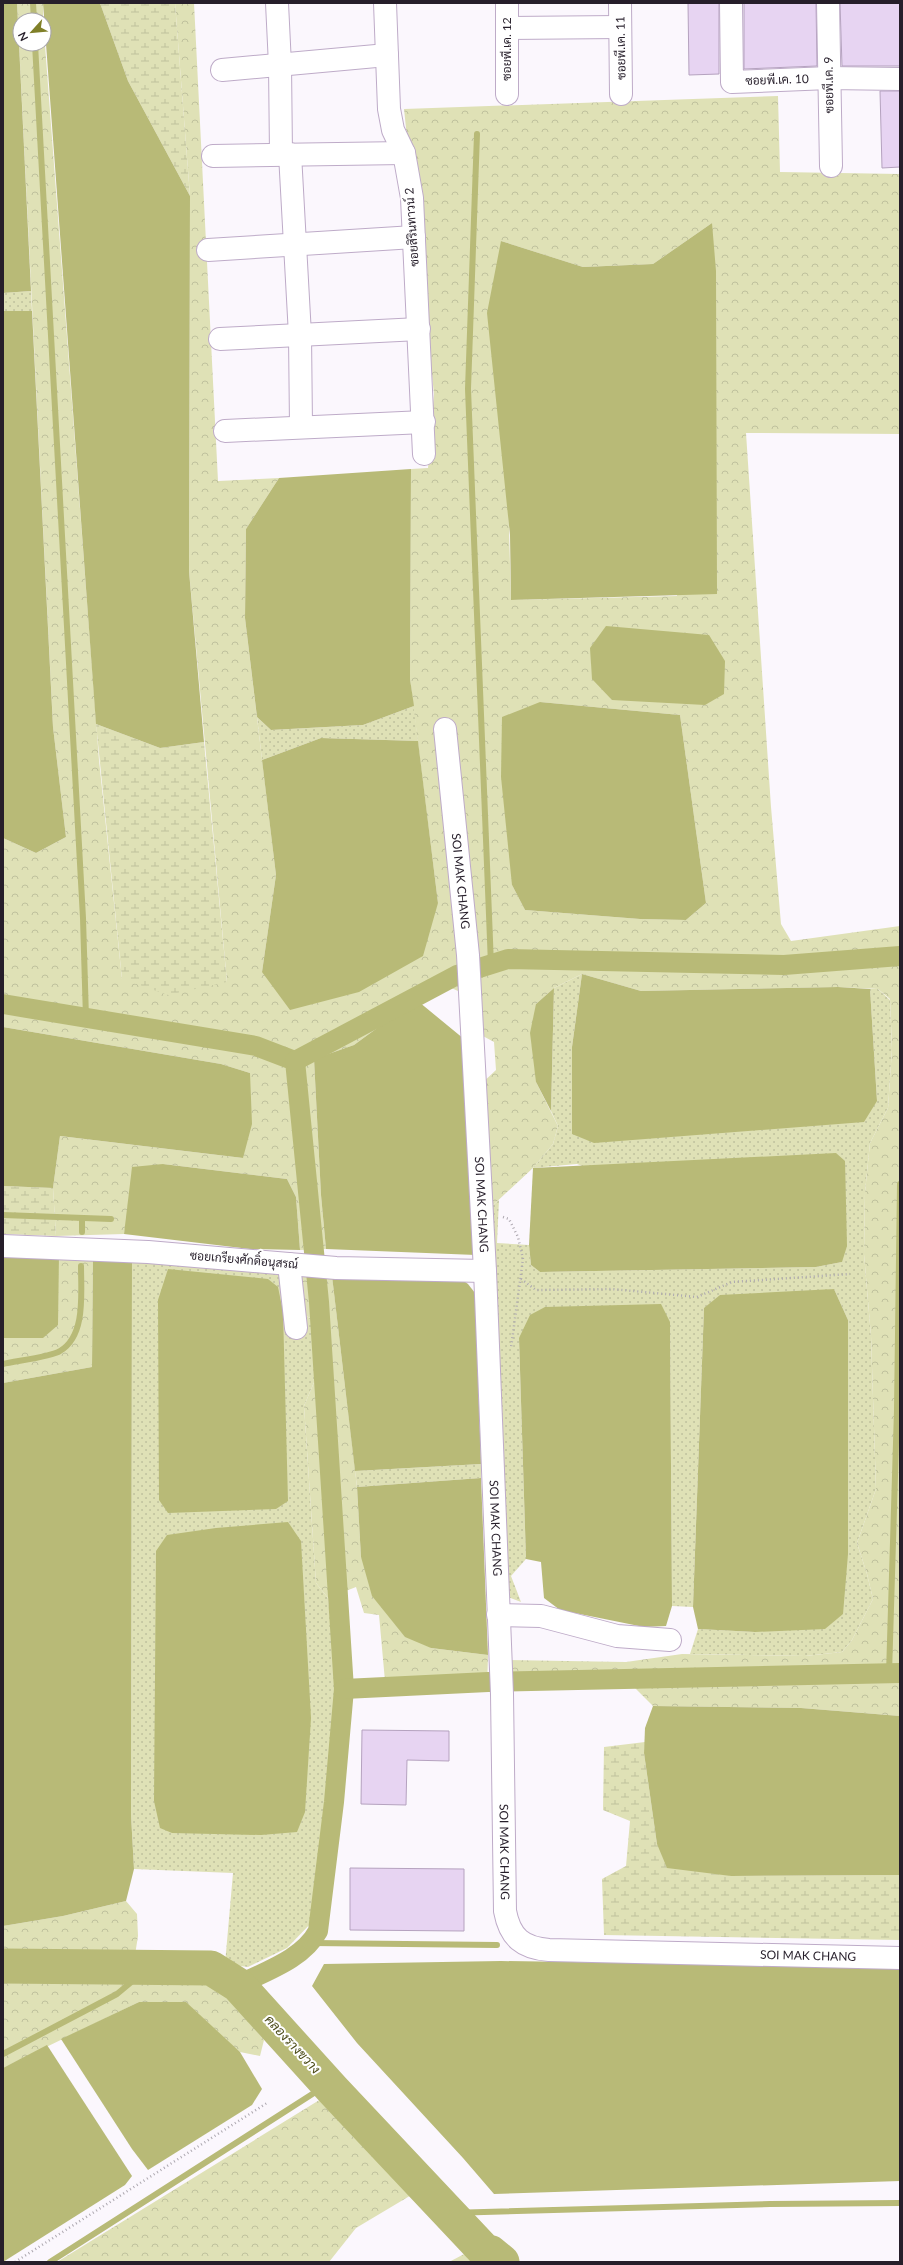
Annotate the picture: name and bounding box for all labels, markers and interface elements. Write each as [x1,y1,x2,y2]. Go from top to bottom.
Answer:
north arrow [12,12,52,52]
street label: ซอยพี.เค. 11 [612,16,629,80]
street label: ซอยพี.เค. 12 [499,17,514,81]
text: N [15,30,30,43]
street label: ซอยพี.เค. 9 [821,57,836,113]
street label: ซอยพี.เค. 10 [745,71,809,88]
street label: ซอยสิรินทาวน์ 2 [401,187,422,267]
street label: SOI MAK CHANG [449,833,473,930]
street label: SOI MAK CHANG [472,1156,492,1253]
street label: ซอยเกรียงศักดิ์อนุสรณ์ [189,1244,299,1274]
street label: SOI MAK CHANG [486,1480,505,1577]
street label: SOI MAK CHANG [497,1804,513,1900]
street label: SOI MAK CHANG [760,1947,857,1964]
water label: คลองรางขวาง [262,2011,324,2077]

